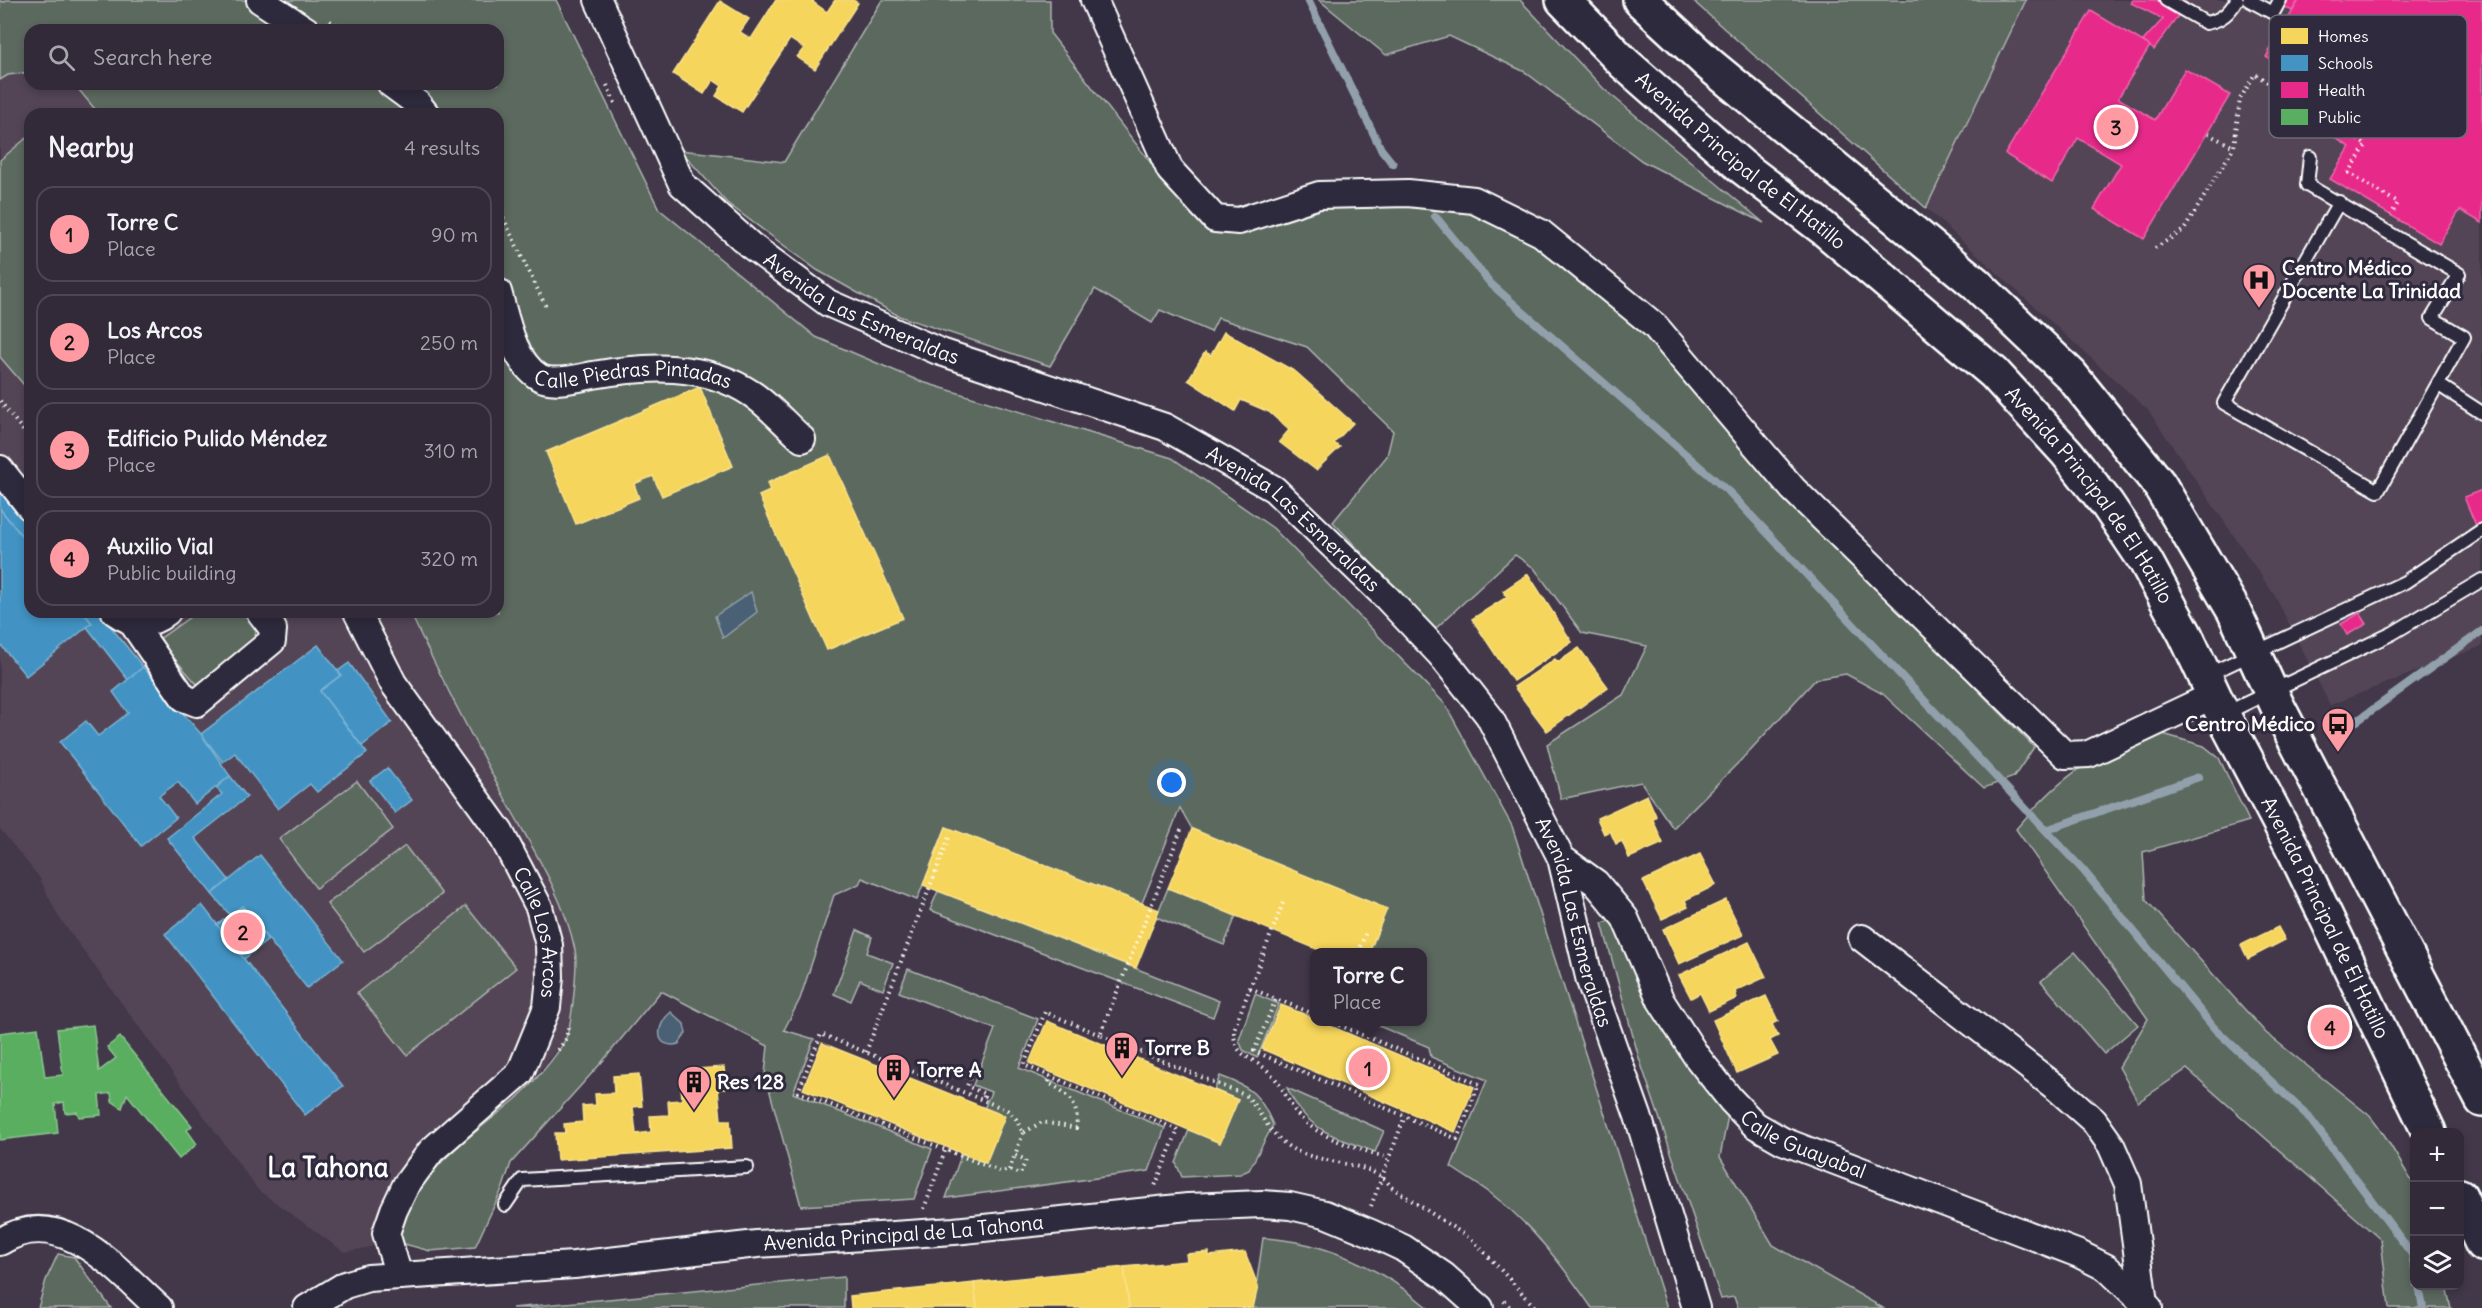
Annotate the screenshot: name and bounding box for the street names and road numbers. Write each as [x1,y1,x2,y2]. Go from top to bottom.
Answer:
street label: Avenida Principal de El Hatillo [1631,66,1852,254]
street label: Avenida Las Esmeraldas [759,247,963,369]
street label: Calle Piedras Pintadas [530,356,736,394]
street label: Avenida Principal de El Hatillo [2000,381,2179,608]
street label: Avenida Las Esmeraldas [1202,440,1386,597]
street label: Avenida Principal de El Hatillo [2256,792,2395,1042]
street label: Avenida Las Esmeraldas [1530,813,1618,1030]
street label: Calle Los Arcos [508,862,563,999]
street label: Calle Guayabal [1735,1104,1870,1184]
street label: Avenida Principal de La Tahona [763,1209,1045,1256]

